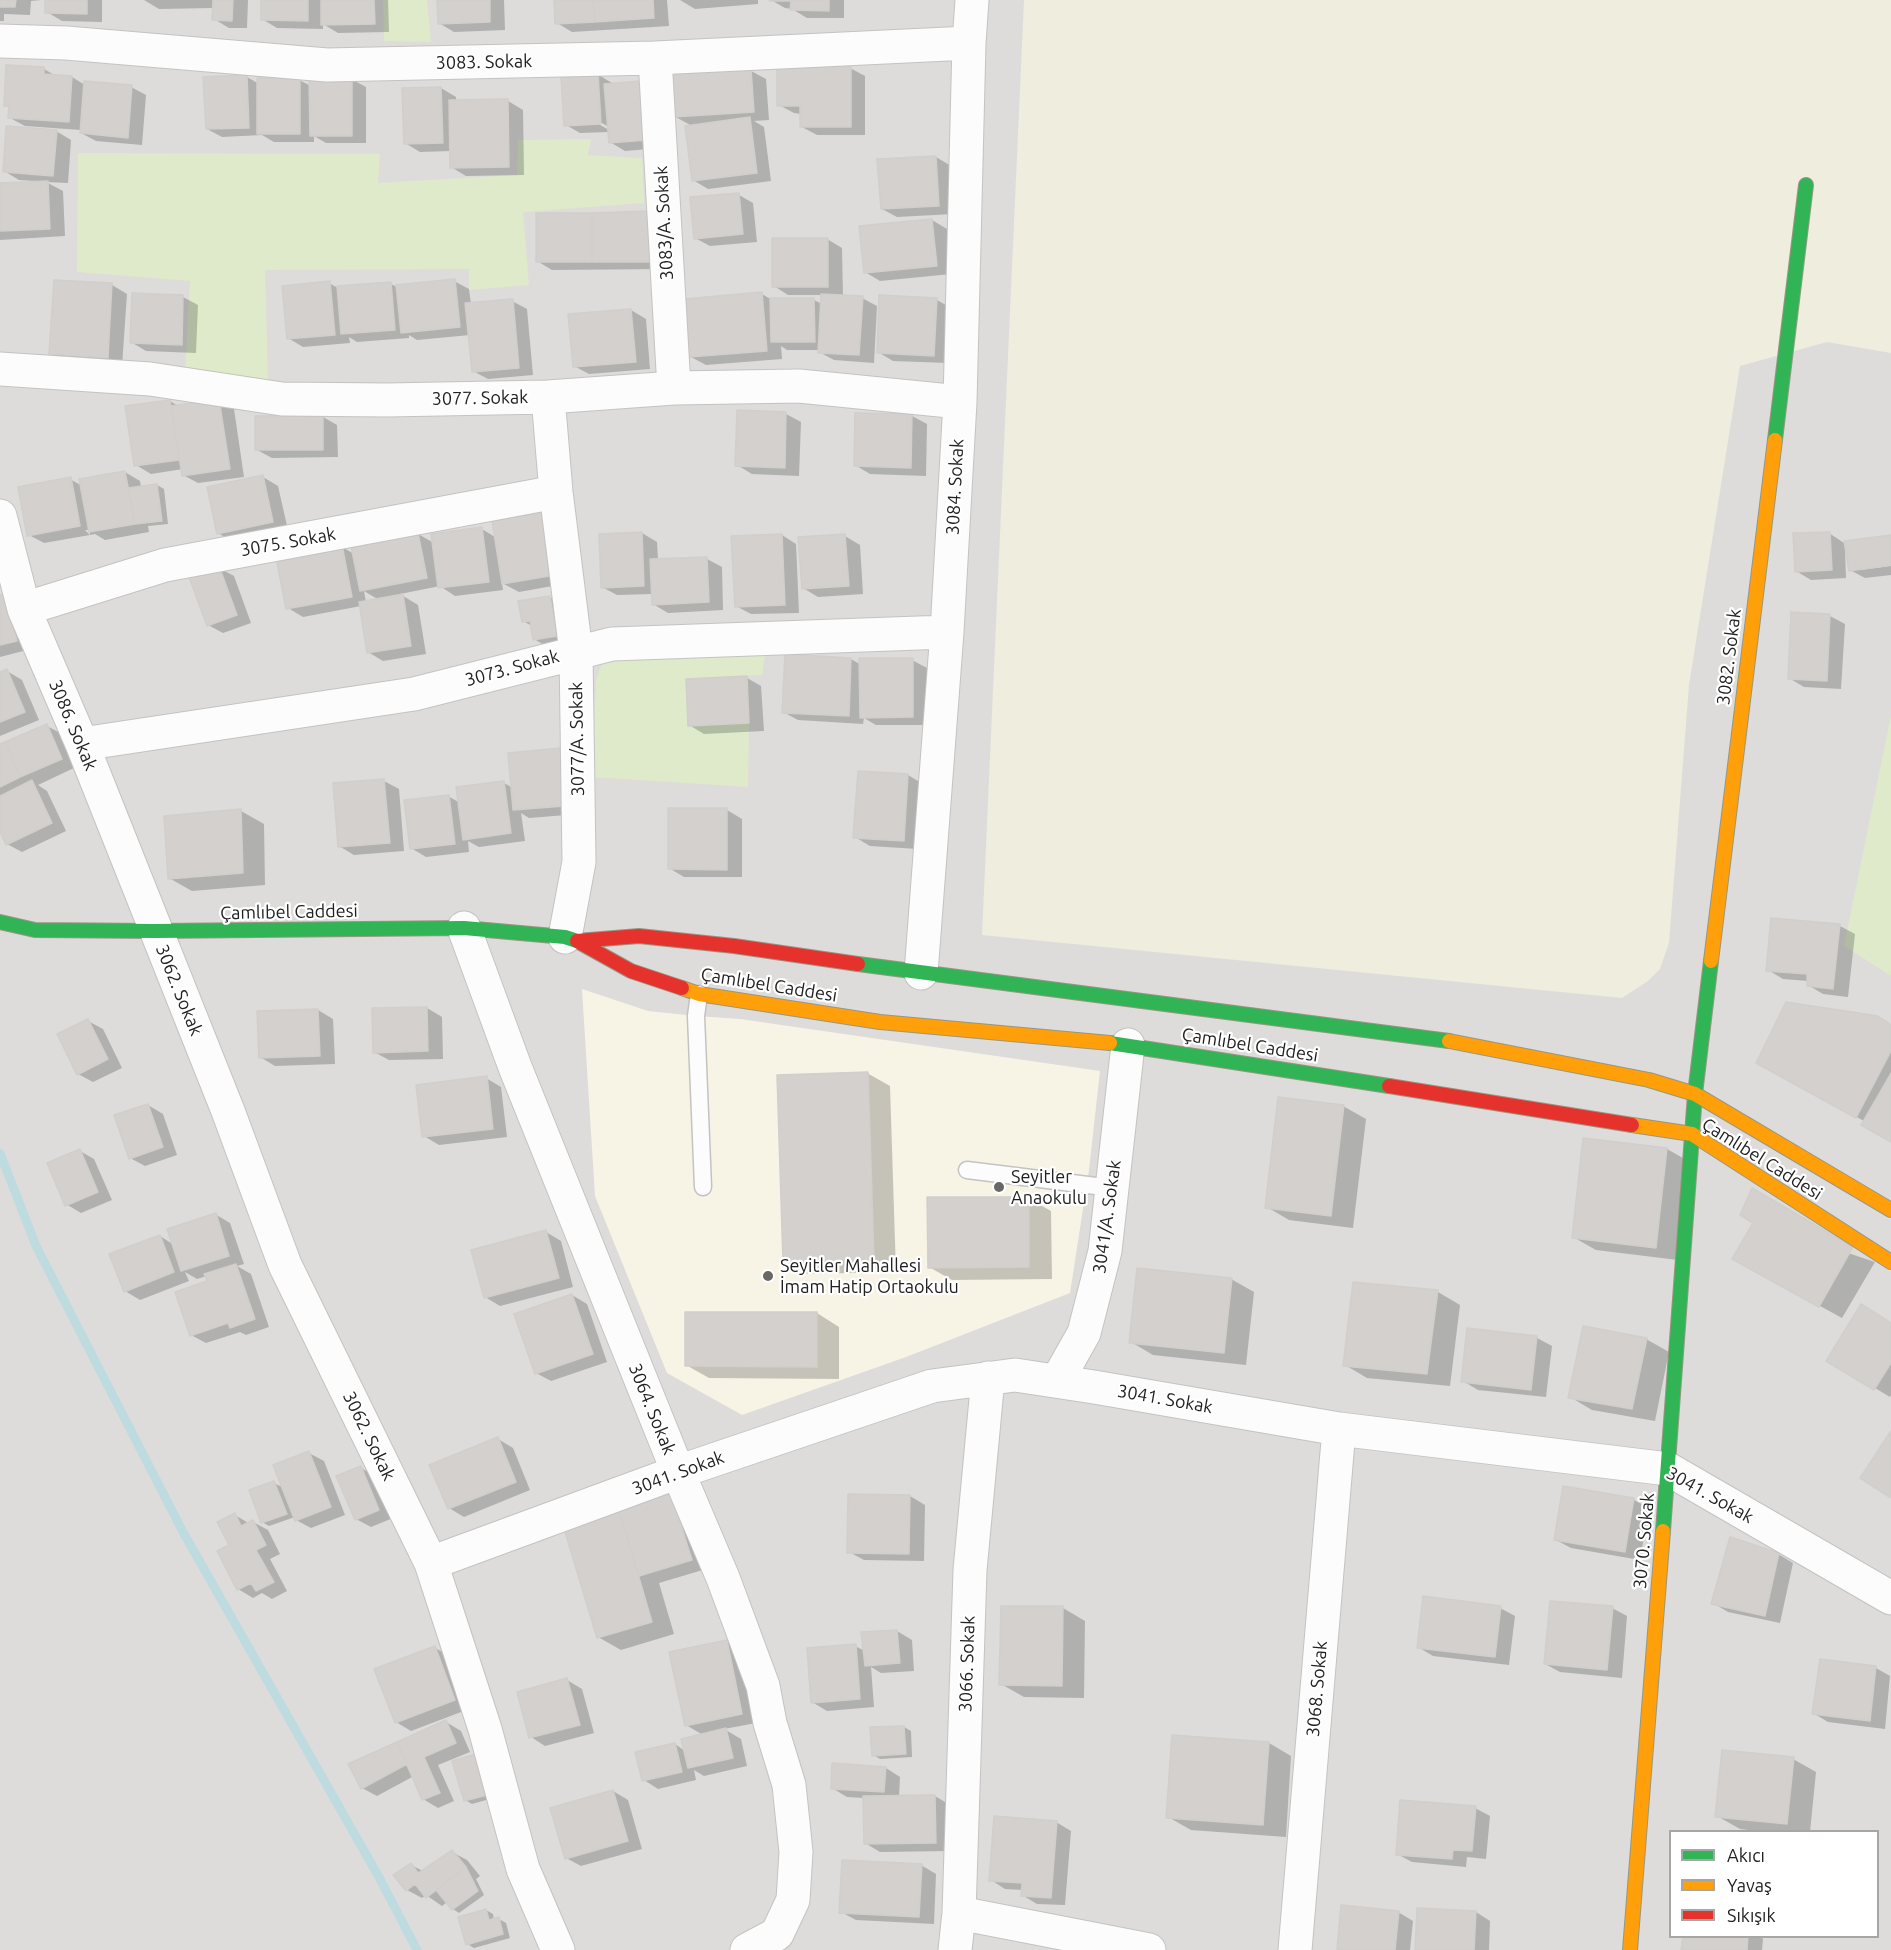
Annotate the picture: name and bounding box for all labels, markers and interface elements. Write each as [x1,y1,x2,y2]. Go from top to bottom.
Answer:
street label: 3083. Sokak [436,50,532,74]
street label: 3083/A. Sokak [650,165,678,281]
street label: 3077. Sokak [432,386,528,410]
street label: 3084. Sokak [942,438,968,536]
street label: 3075. Sokak [239,523,337,561]
street label: 3082. Sokak [1712,608,1746,706]
street label: 3073. Sokak [463,645,561,691]
street label: 3086. Sokak [44,676,102,774]
street label: 3077/A. Sokak [565,682,589,796]
street label: Çamlıbel Caddesi [220,900,358,924]
street label: 3062. Sokak [151,941,207,1039]
street label: Çamlıbel Caddesi [699,964,839,1006]
street label: Çamlıbel Caddesi [1180,1024,1320,1066]
street label: Çamlıbel Caddesi [1698,1113,1826,1205]
street label: 3041/A. Sokak [1088,1159,1126,1275]
place label: Seyitler Anaokulu [1011,1166,1087,1208]
marker: Seyitler Anaokulu [992,1180,1006,1194]
place label: Seyitler Mahallesi İmam Hatip Ortaokulu [780,1255,959,1298]
marker: Seyitler Mahallesi İmam Hatip Ortaokulu [761,1269,775,1283]
street label: 3064. Sokak [624,1360,680,1458]
street label: 3041. Sokak [1116,1380,1214,1418]
street label: 3062. Sokak [338,1388,400,1484]
street label: 3041. Sokak [629,1446,727,1500]
street label: 3041. Sokak [1663,1462,1757,1528]
street label: 3070. Sokak [1629,1492,1659,1590]
street label: 3066. Sokak [955,1615,979,1713]
street label: 3068. Sokak [1302,1640,1332,1738]
legend [1669,1830,1879,1938]
text: Akıcı [1727,1845,1765,1865]
text: Yavaş [1727,1875,1772,1895]
text: Sıkışık [1727,1905,1776,1925]

